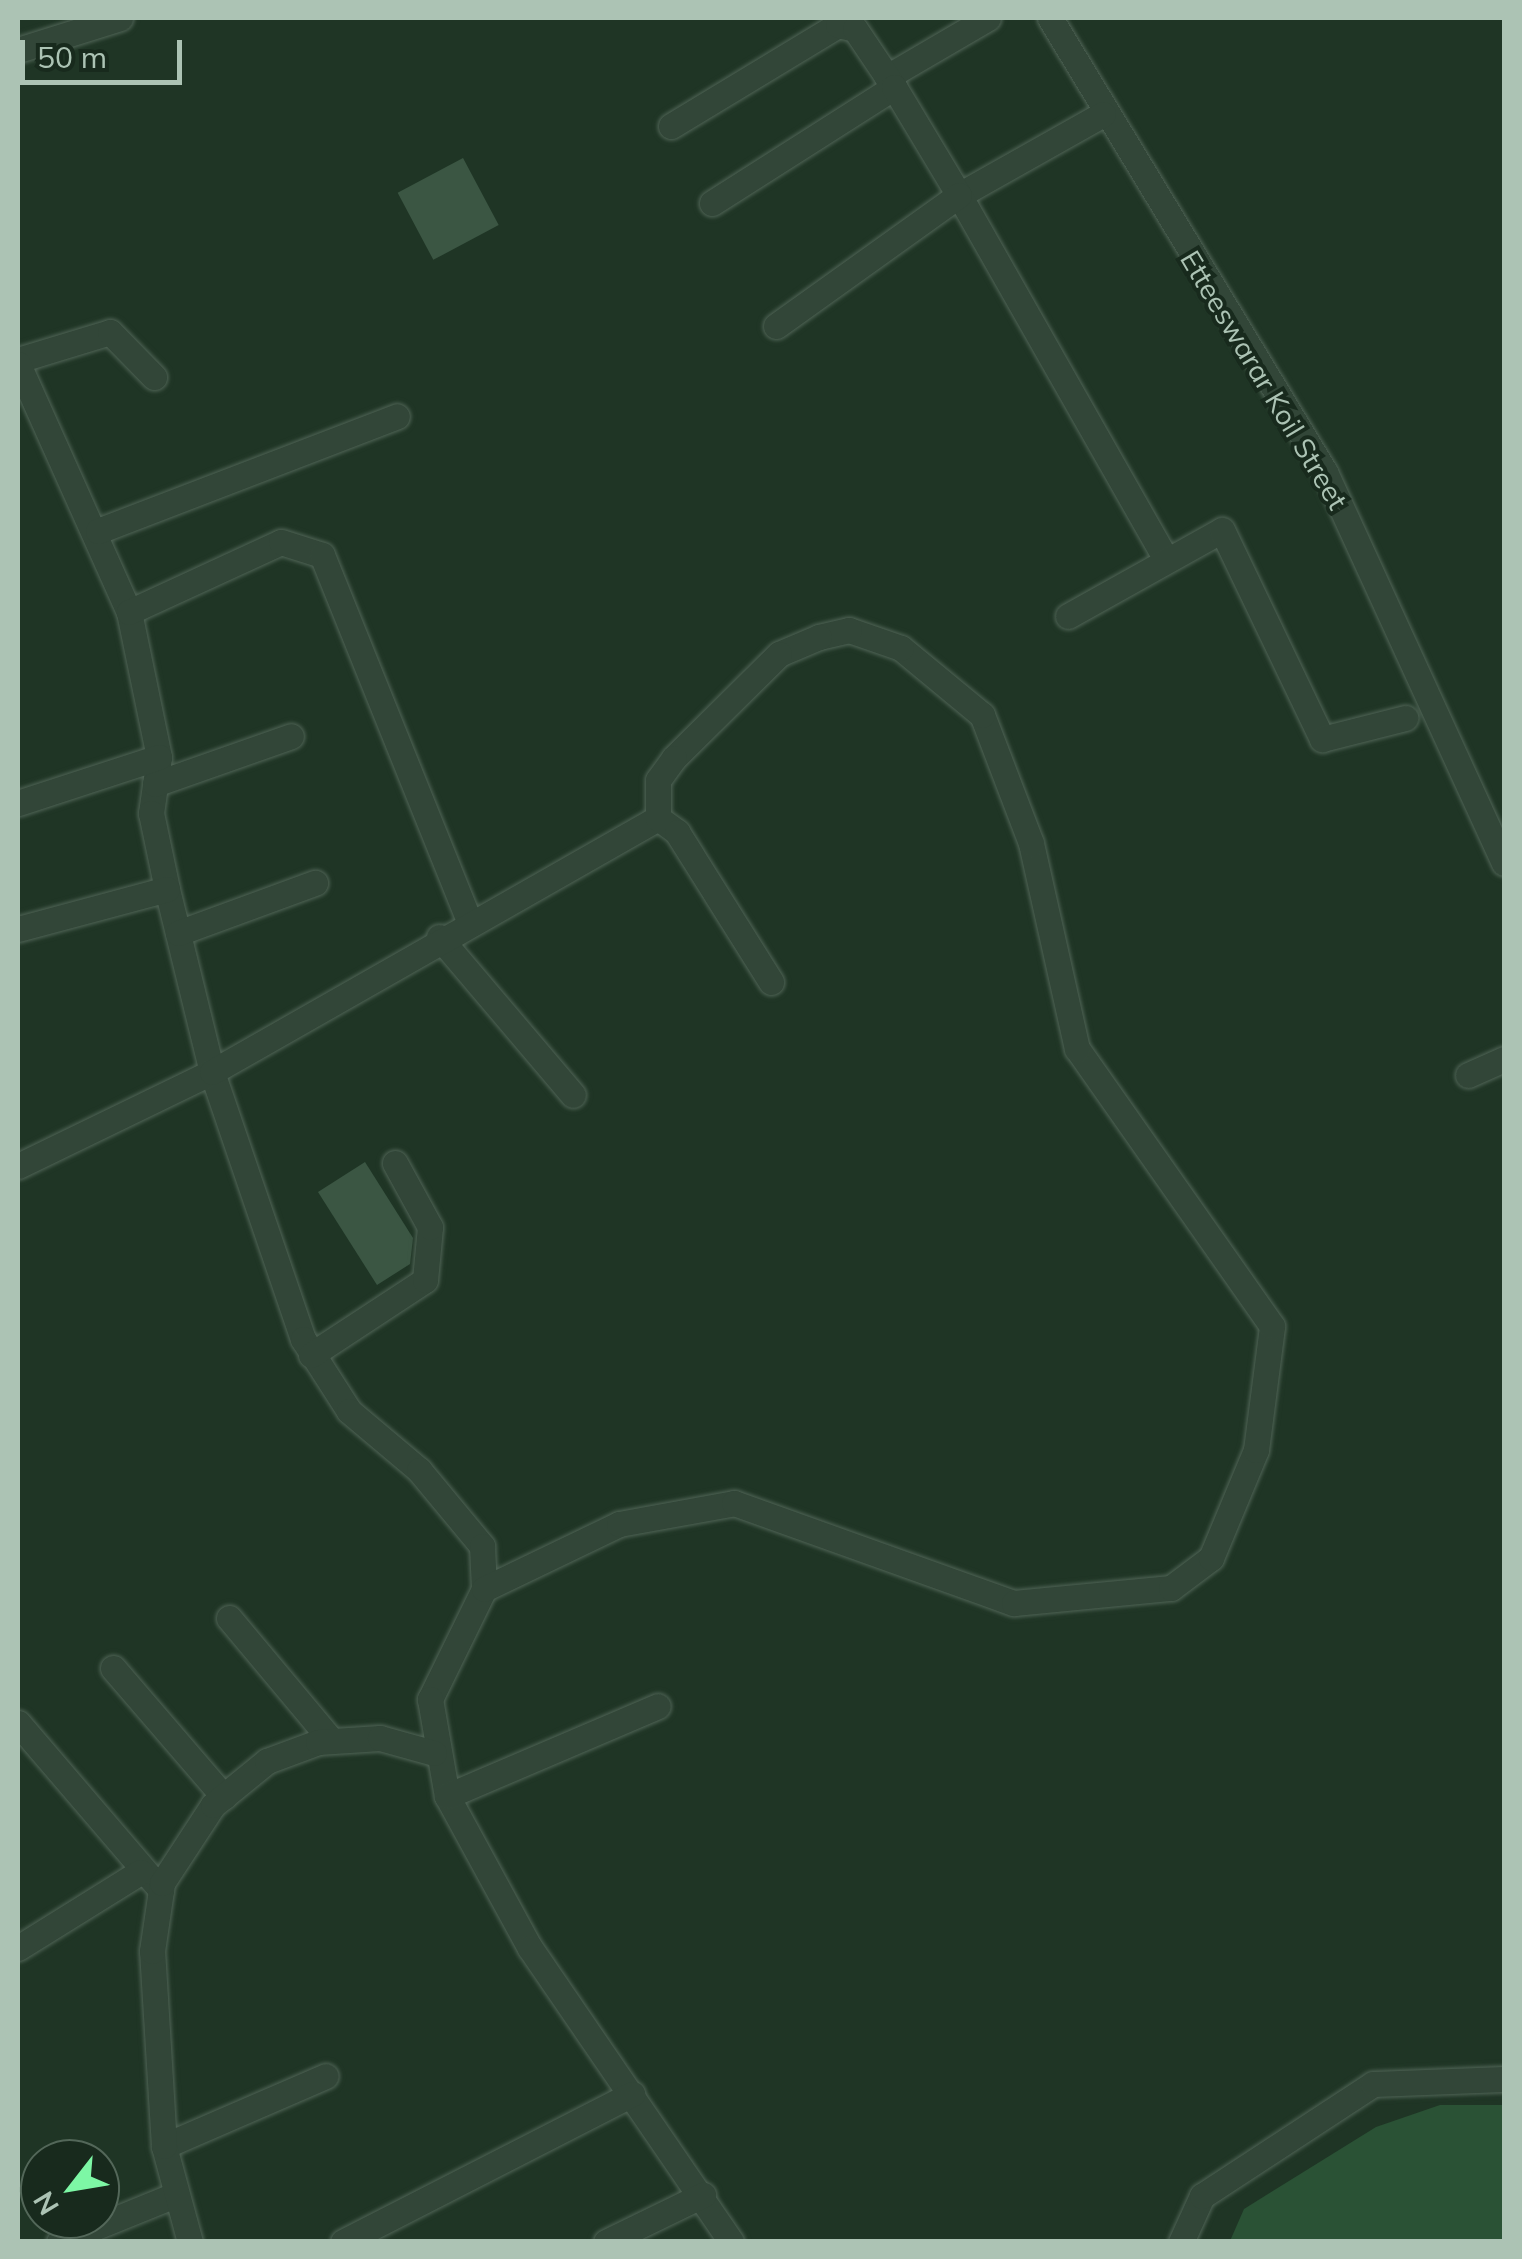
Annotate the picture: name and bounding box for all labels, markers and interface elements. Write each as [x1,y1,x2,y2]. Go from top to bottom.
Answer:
scale bar [25,20,188,82]
text: 50 m [37,38,107,76]
street label: Etteeswarar Koil Street [1173,244,1355,516]
north arrow [20,2139,120,2239]
text: N [25,2186,66,2222]

